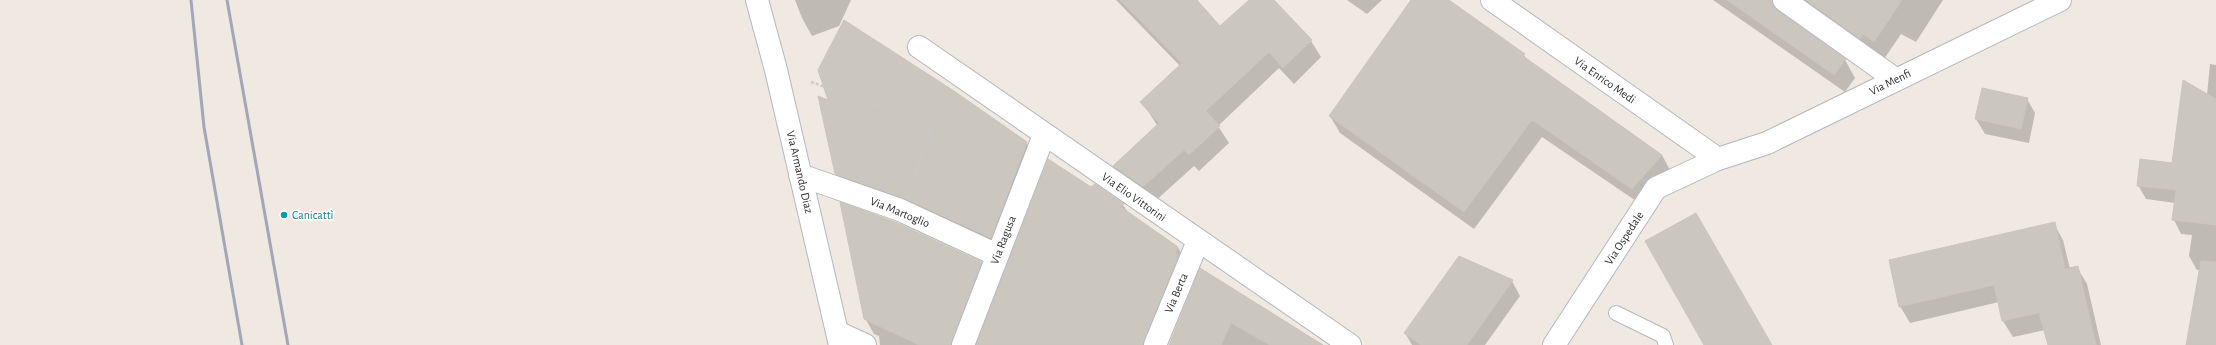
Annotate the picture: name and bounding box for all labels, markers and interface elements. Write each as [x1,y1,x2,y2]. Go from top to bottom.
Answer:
street label: Via Enrico Medi [1572,54,1638,106]
street label: Via Menfi [1867,67,1913,97]
street label: Via Armando Diaz [785,130,815,214]
street label: Via Elio Vittorini [1100,170,1168,224]
street label: Via Martoglio [869,195,932,229]
place label: Canicattì [292,209,333,221]
street label: Via Ospedale [1602,209,1646,267]
marker: Canicattì [279,210,289,220]
street label: Via Ragusa [988,214,1018,266]
street label: Via Berta [1162,271,1190,315]

